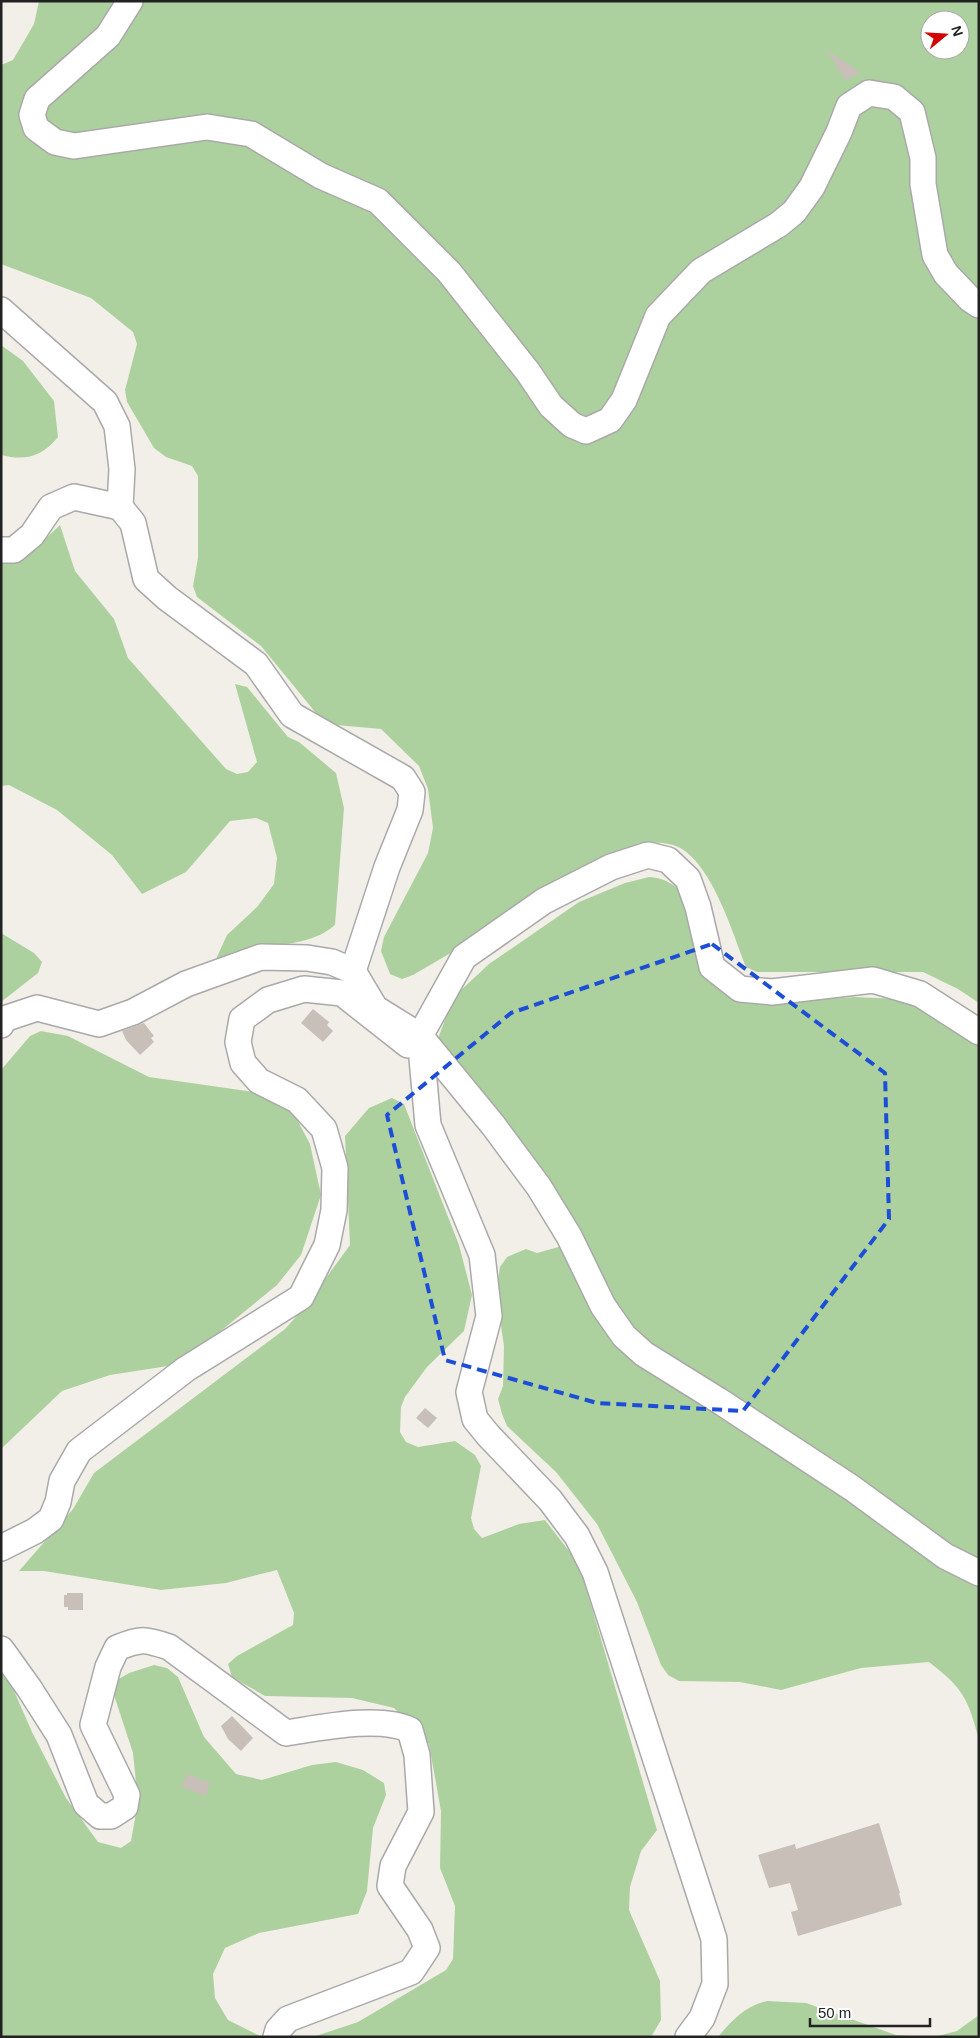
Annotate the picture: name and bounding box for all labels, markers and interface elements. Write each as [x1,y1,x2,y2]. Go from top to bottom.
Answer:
north arrow [920,10,970,60]
text: N [948,24,967,38]
scale bar [810,1996,930,2028]
text: 50 m [818,2004,851,2021]

